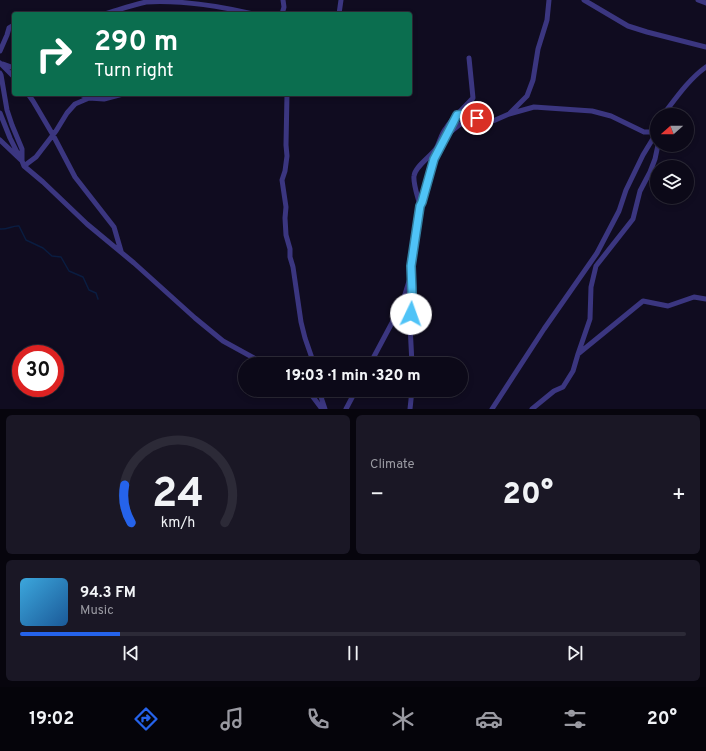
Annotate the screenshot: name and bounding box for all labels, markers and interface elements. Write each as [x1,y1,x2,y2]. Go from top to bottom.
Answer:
text: 290 m [94,25,178,61]
icon: right [28,28,80,80]
text: Turn right [94,60,174,83]
pin [460,101,494,135]
icon: arrive [466,107,488,129]
north arrow [650,108,694,152]
map controls [650,108,694,204]
button: layers [650,160,694,204]
position arrow [390,293,432,335]
speed limit sign: 30 [12,345,64,397]
text: 19:03 · 1 min · 320 m [286,367,420,386]
text: Climate [370,457,415,473]
text: 24 [152,468,204,521]
text: 20° [503,477,553,514]
text: − [370,482,384,509]
text: + [672,482,686,509]
text: km/h [161,513,195,531]
text: 94.3 FM [80,584,136,603]
text: Music [80,603,114,619]
icon: previous [120,642,142,664]
icon: pause [342,642,364,664]
icon: next [564,642,586,664]
icon: directions [132,705,160,733]
icon: music [218,705,246,733]
icon: phone [304,705,332,733]
icon: climate [389,705,417,733]
icon: car [475,705,503,733]
icon: filters [561,705,589,733]
text: 19:02 [29,708,74,731]
text: 20° [647,708,677,731]

